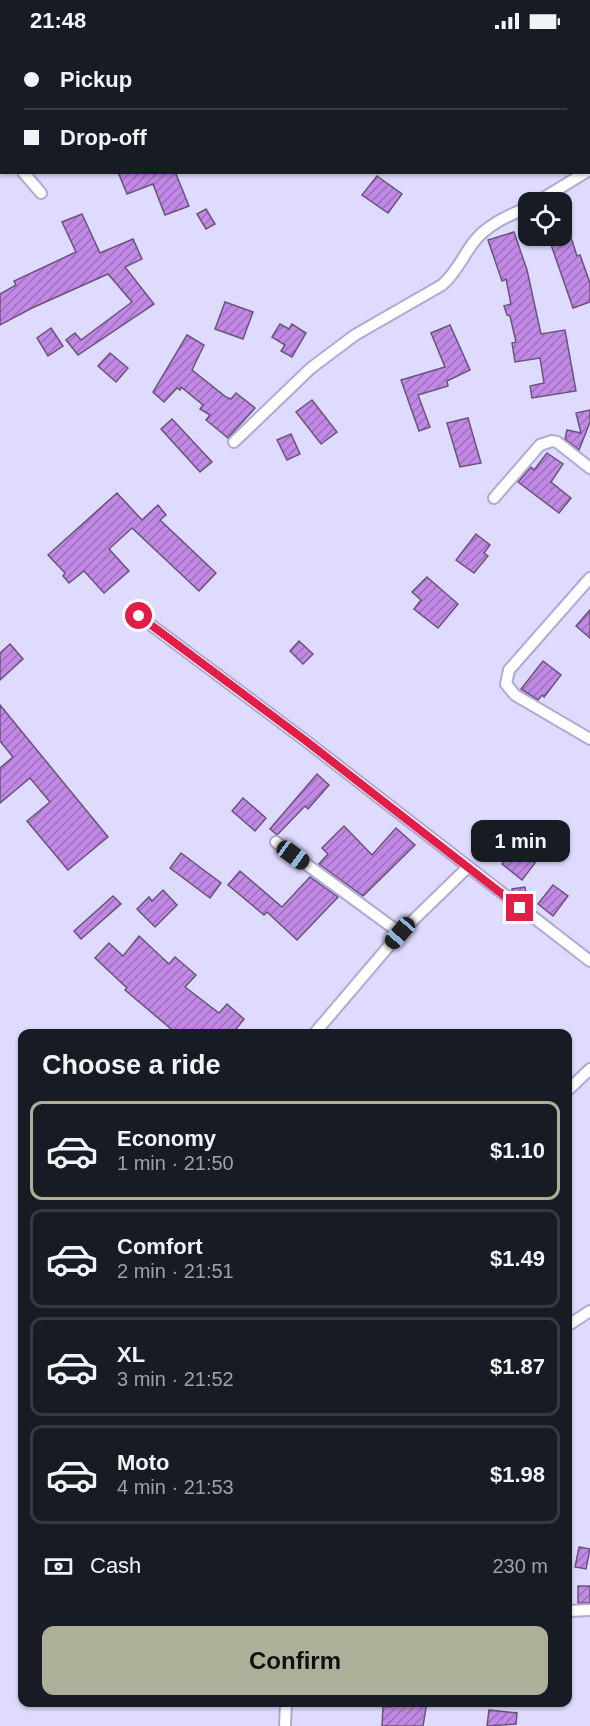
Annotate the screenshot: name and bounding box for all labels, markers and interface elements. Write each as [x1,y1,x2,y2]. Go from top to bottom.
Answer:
text: 21:48 [30,8,86,33]
text: Pickup [60,67,132,92]
text: Drop-off [60,125,147,150]
map controls [518,192,572,246]
button: locate [518,192,572,246]
route start [125,602,152,629]
callout: 1 min [470,821,570,863]
text: 1 min [494,830,547,852]
car [273,837,313,873]
route end [506,894,533,921]
car [381,914,419,952]
text: Choose a ride [42,1050,221,1080]
icon: car [45,1124,99,1178]
text: Economy [117,1126,216,1151]
text: $1.10 [490,1138,545,1163]
text: 1 min · 21:50 [117,1152,234,1174]
icon: car [45,1232,99,1286]
text: Comfort [117,1234,203,1259]
text: $1.49 [490,1246,545,1271]
text: 2 min · 21:51 [117,1260,234,1282]
icon: car [45,1340,99,1394]
text: XL [117,1342,145,1367]
text: $1.87 [490,1354,545,1379]
text: 3 min · 21:52 [117,1368,234,1390]
icon: car [45,1448,99,1502]
text: Moto [117,1450,170,1475]
text: $1.98 [490,1462,545,1487]
text: 4 min · 21:53 [117,1476,234,1498]
icon: cash [42,1550,75,1583]
text: Cash [90,1553,141,1578]
text: 230 m [492,1555,548,1577]
button: Confirm [42,1626,548,1695]

